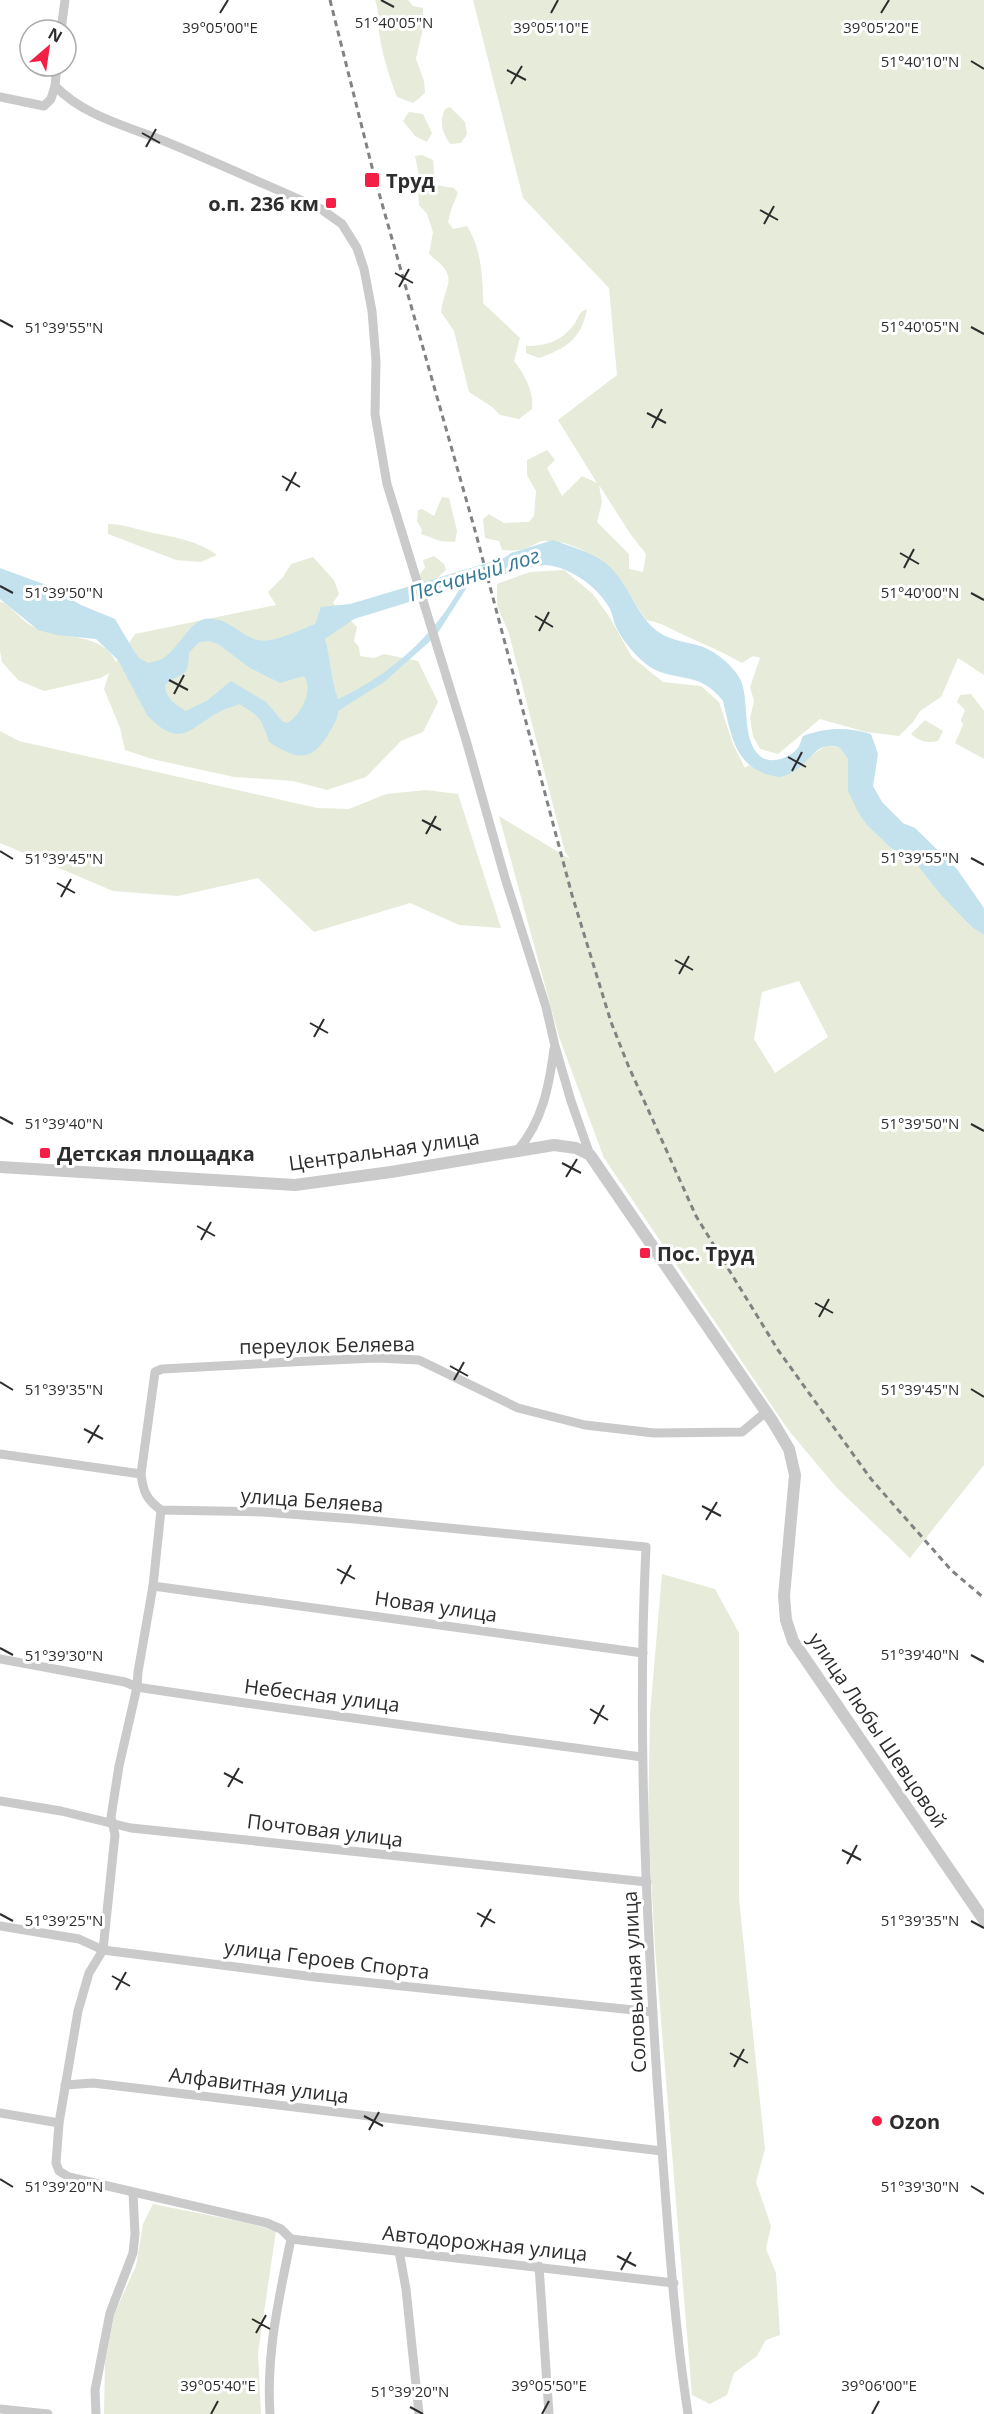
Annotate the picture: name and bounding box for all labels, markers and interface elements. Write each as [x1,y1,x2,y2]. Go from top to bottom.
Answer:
text: 51°40'05"N [355,12,433,32]
text: 39°05'00"E [182,17,258,37]
text: 39°05'10"E [513,17,589,37]
text: 39°05'20"E [843,17,919,37]
north arrow [18,18,78,78]
text: N [44,22,66,48]
text: 51°40'10"N [881,51,959,71]
place label: Труд [386,167,435,194]
marker: Труд [363,171,381,189]
place label: о.п. 236 км [208,190,319,217]
marker: о.п. 236 км [324,196,338,210]
text: 51°40'05"N [881,316,959,336]
text: 51°39'55"N [25,317,103,337]
water label: Песчаный лог [405,541,543,607]
text: 51°39'50"N [25,582,103,602]
text: 51°40'00"N [881,582,959,602]
text: 51°39'55"N [881,847,959,867]
text: 51°39'45"N [25,848,103,868]
text: 51°39'40"N [25,1113,103,1133]
text: 51°39'50"N [881,1113,959,1133]
street label: Центральная улица [287,1123,481,1177]
place label: Детская площадка [57,1140,255,1167]
marker: Детская площадка [38,1146,52,1160]
place label: Пос. Труд [657,1240,754,1267]
marker: Пос. Труд [638,1246,652,1260]
street label: переулок Беляева [239,1330,415,1360]
text: 51°39'35"N [25,1379,103,1399]
text: 51°39'45"N [881,1379,959,1399]
street label: улица Беляева [240,1482,384,1518]
street label: Новая улица [373,1584,499,1628]
street label: улица Любы Шевцовой [802,1627,954,1833]
text: 51°39'40"N [881,1644,959,1664]
text: 51°39'30"N [25,1645,103,1665]
street label: Небесная улица [243,1672,401,1718]
street label: Почтовая улица [246,1807,404,1853]
street label: Соловьиная улица [616,1890,652,2074]
text: 51°39'25"N [25,1910,103,1930]
text: 51°39'35"N [881,1910,959,1930]
street label: улица Героев Спорта [223,1933,431,1985]
street label: Алфавитная улица [168,2061,350,2109]
place label: Ozon [889,2108,940,2135]
marker: Ozon [870,2114,884,2128]
text: 51°39'20"N [25,2176,103,2196]
text: 51°39'30"N [881,2176,959,2196]
street label: Автодорожная улица [381,2219,589,2267]
text: 39°05'40"E [180,2375,256,2395]
text: 39°05'50"E [511,2375,587,2395]
text: 39°06'00"E [841,2375,917,2395]
text: 51°39'20"N [371,2381,449,2401]

